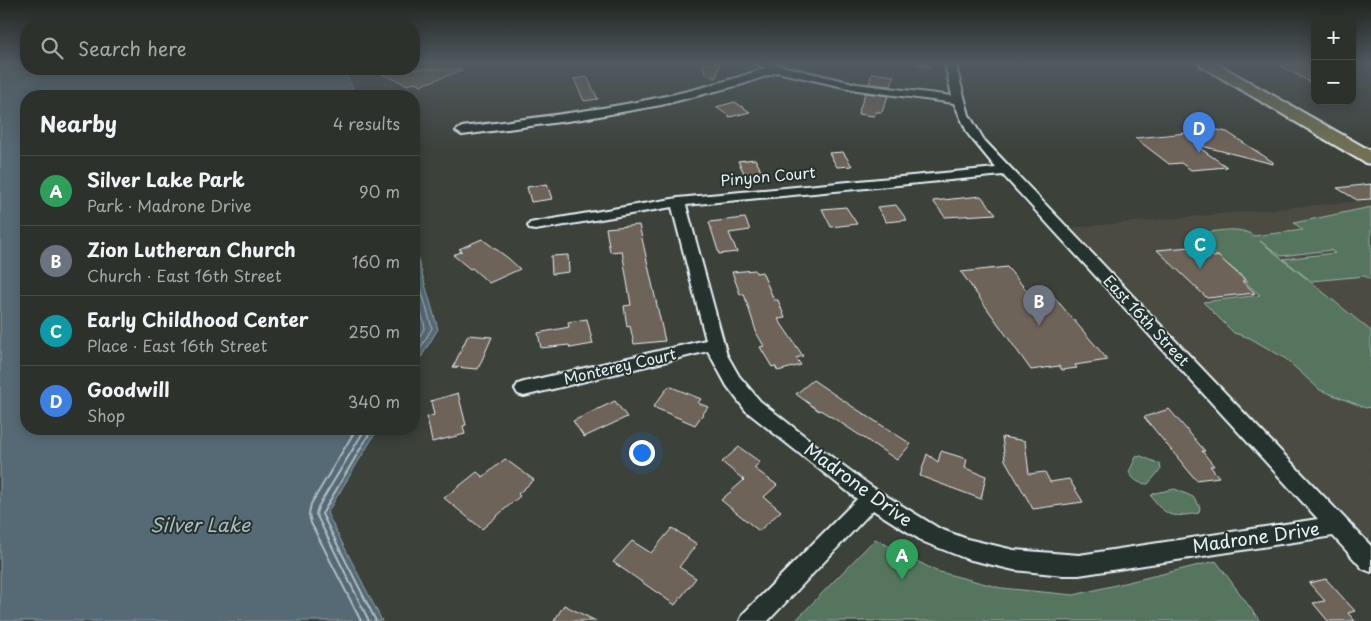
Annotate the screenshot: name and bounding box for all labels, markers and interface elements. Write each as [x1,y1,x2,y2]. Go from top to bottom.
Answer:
map controls [1311,15,1356,105]
button: + [1311,15,1356,60]
search box [20,20,420,75]
icon: search [38,34,66,62]
text: Search here [78,34,187,62]
button: − [1311,60,1356,105]
text: Nearby [40,107,117,139]
text: 4 results [333,111,400,135]
pin: D [1183,112,1215,153]
street label: Pinyon Court [719,160,816,191]
text: Silver Lake Park [87,165,245,193]
text: A [50,179,62,203]
text: 90 m [359,179,400,203]
text: Park · Madrone Drive [87,193,252,217]
pin: C [1184,228,1216,269]
text: Zion Lutheran Church [87,235,296,263]
text: B [51,249,61,273]
text: 160 m [352,249,400,273]
text: Church · East 16th Street [87,263,281,287]
street label: East 16th Street [1099,269,1196,371]
pin: B [1023,285,1055,326]
text: Early Childhood Center [87,305,309,333]
text: C [50,319,62,343]
text: 250 m [349,319,400,343]
text: Place · East 16th Street [87,333,267,357]
street label: Monterey Court [561,341,678,390]
text: Goodwill [87,375,169,403]
text: D [50,389,62,413]
text: 340 m [348,389,400,413]
text: Shop [87,403,125,427]
street label: Madrone Drive [799,435,919,532]
your location [629,440,655,466]
water label: Silver Lake [150,510,251,538]
street label: Madrone Drive [1190,514,1321,559]
pin: A [886,539,918,580]

